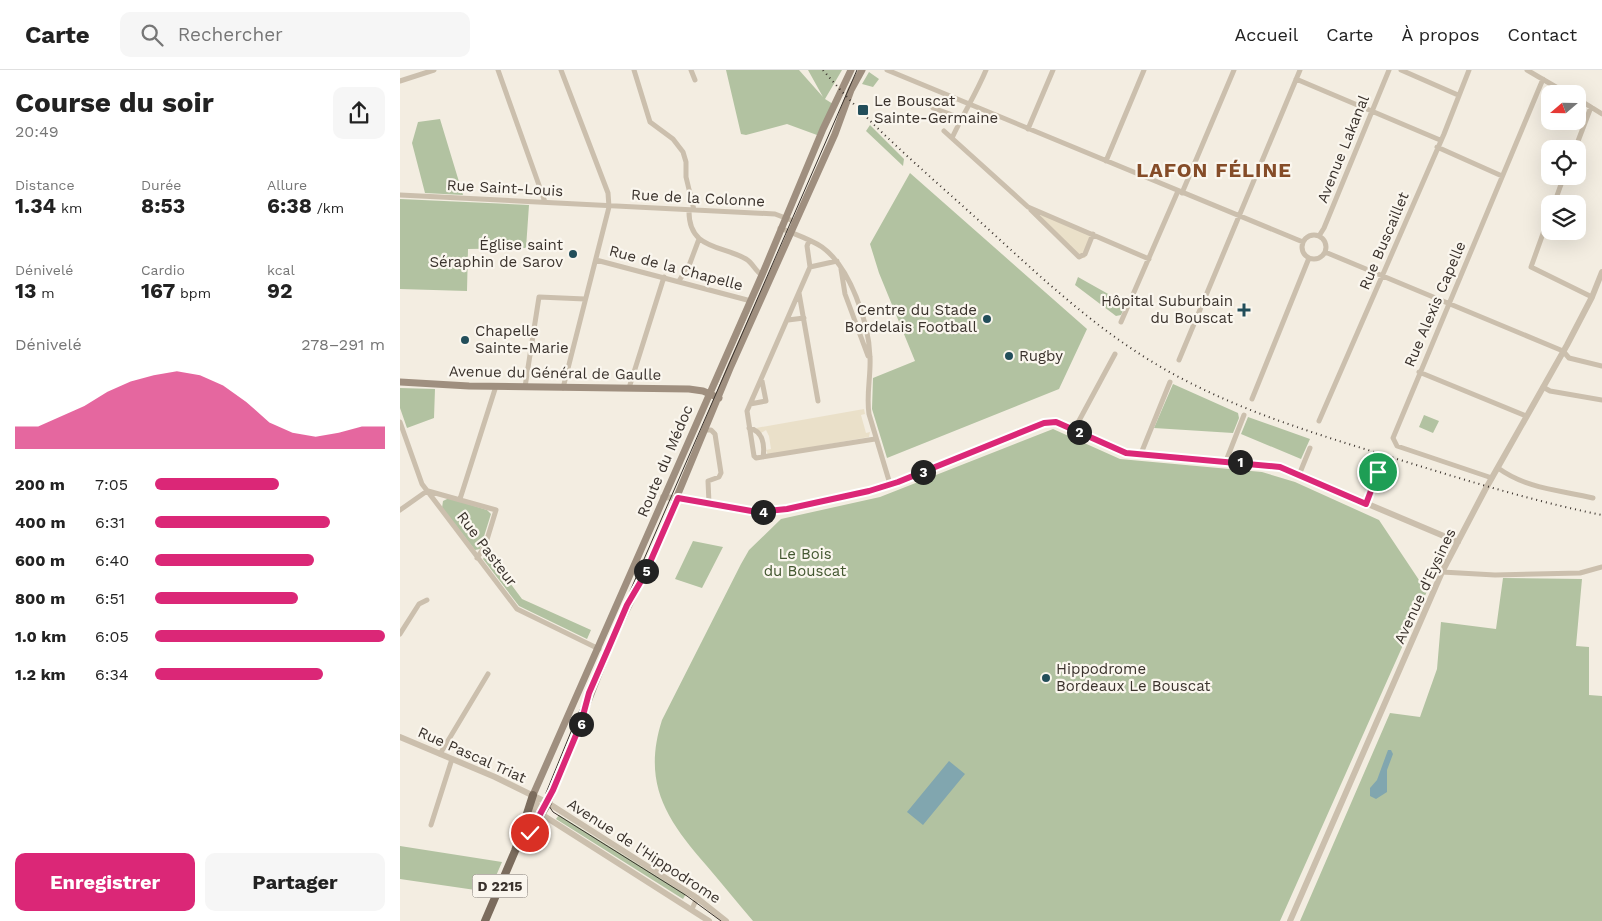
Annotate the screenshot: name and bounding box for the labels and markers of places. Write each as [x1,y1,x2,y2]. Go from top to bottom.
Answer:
place label: Le Bouscat Sainte-Germaine [874,92,998,127]
marker: Le Bouscat Sainte-Germaine [856,103,870,117]
place label: Église saint Séraphin de Sarov [429,236,564,271]
marker: Église saint Séraphin de Sarov [567,248,579,260]
place label: Hôpital Suburbain du Bouscat [1101,292,1234,327]
place label: Centre du Stade Bordelais Football [845,301,977,336]
marker: Hôpital Suburbain du Bouscat [1237,303,1251,317]
marker: Centre du Stade Bordelais Football [981,313,993,325]
place label: Chapelle Sainte-Marie [475,322,569,357]
marker: Chapelle Sainte-Marie [459,334,471,346]
place label: Rugby [1019,347,1063,365]
marker: Rugby [1003,350,1015,362]
pin: 2 [1066,420,1092,444]
pin: 1 [1228,450,1252,474]
pin [1357,451,1399,493]
pin: 3 [910,460,936,484]
pin: 4 [750,500,776,524]
pin: 5 [634,558,658,584]
place label: Hippodrome Bordeaux Le Bouscat [1056,660,1211,695]
marker: Hippodrome Bordeaux Le Bouscat [1040,672,1052,684]
pin: 6 [568,712,594,736]
pin [509,812,551,854]

